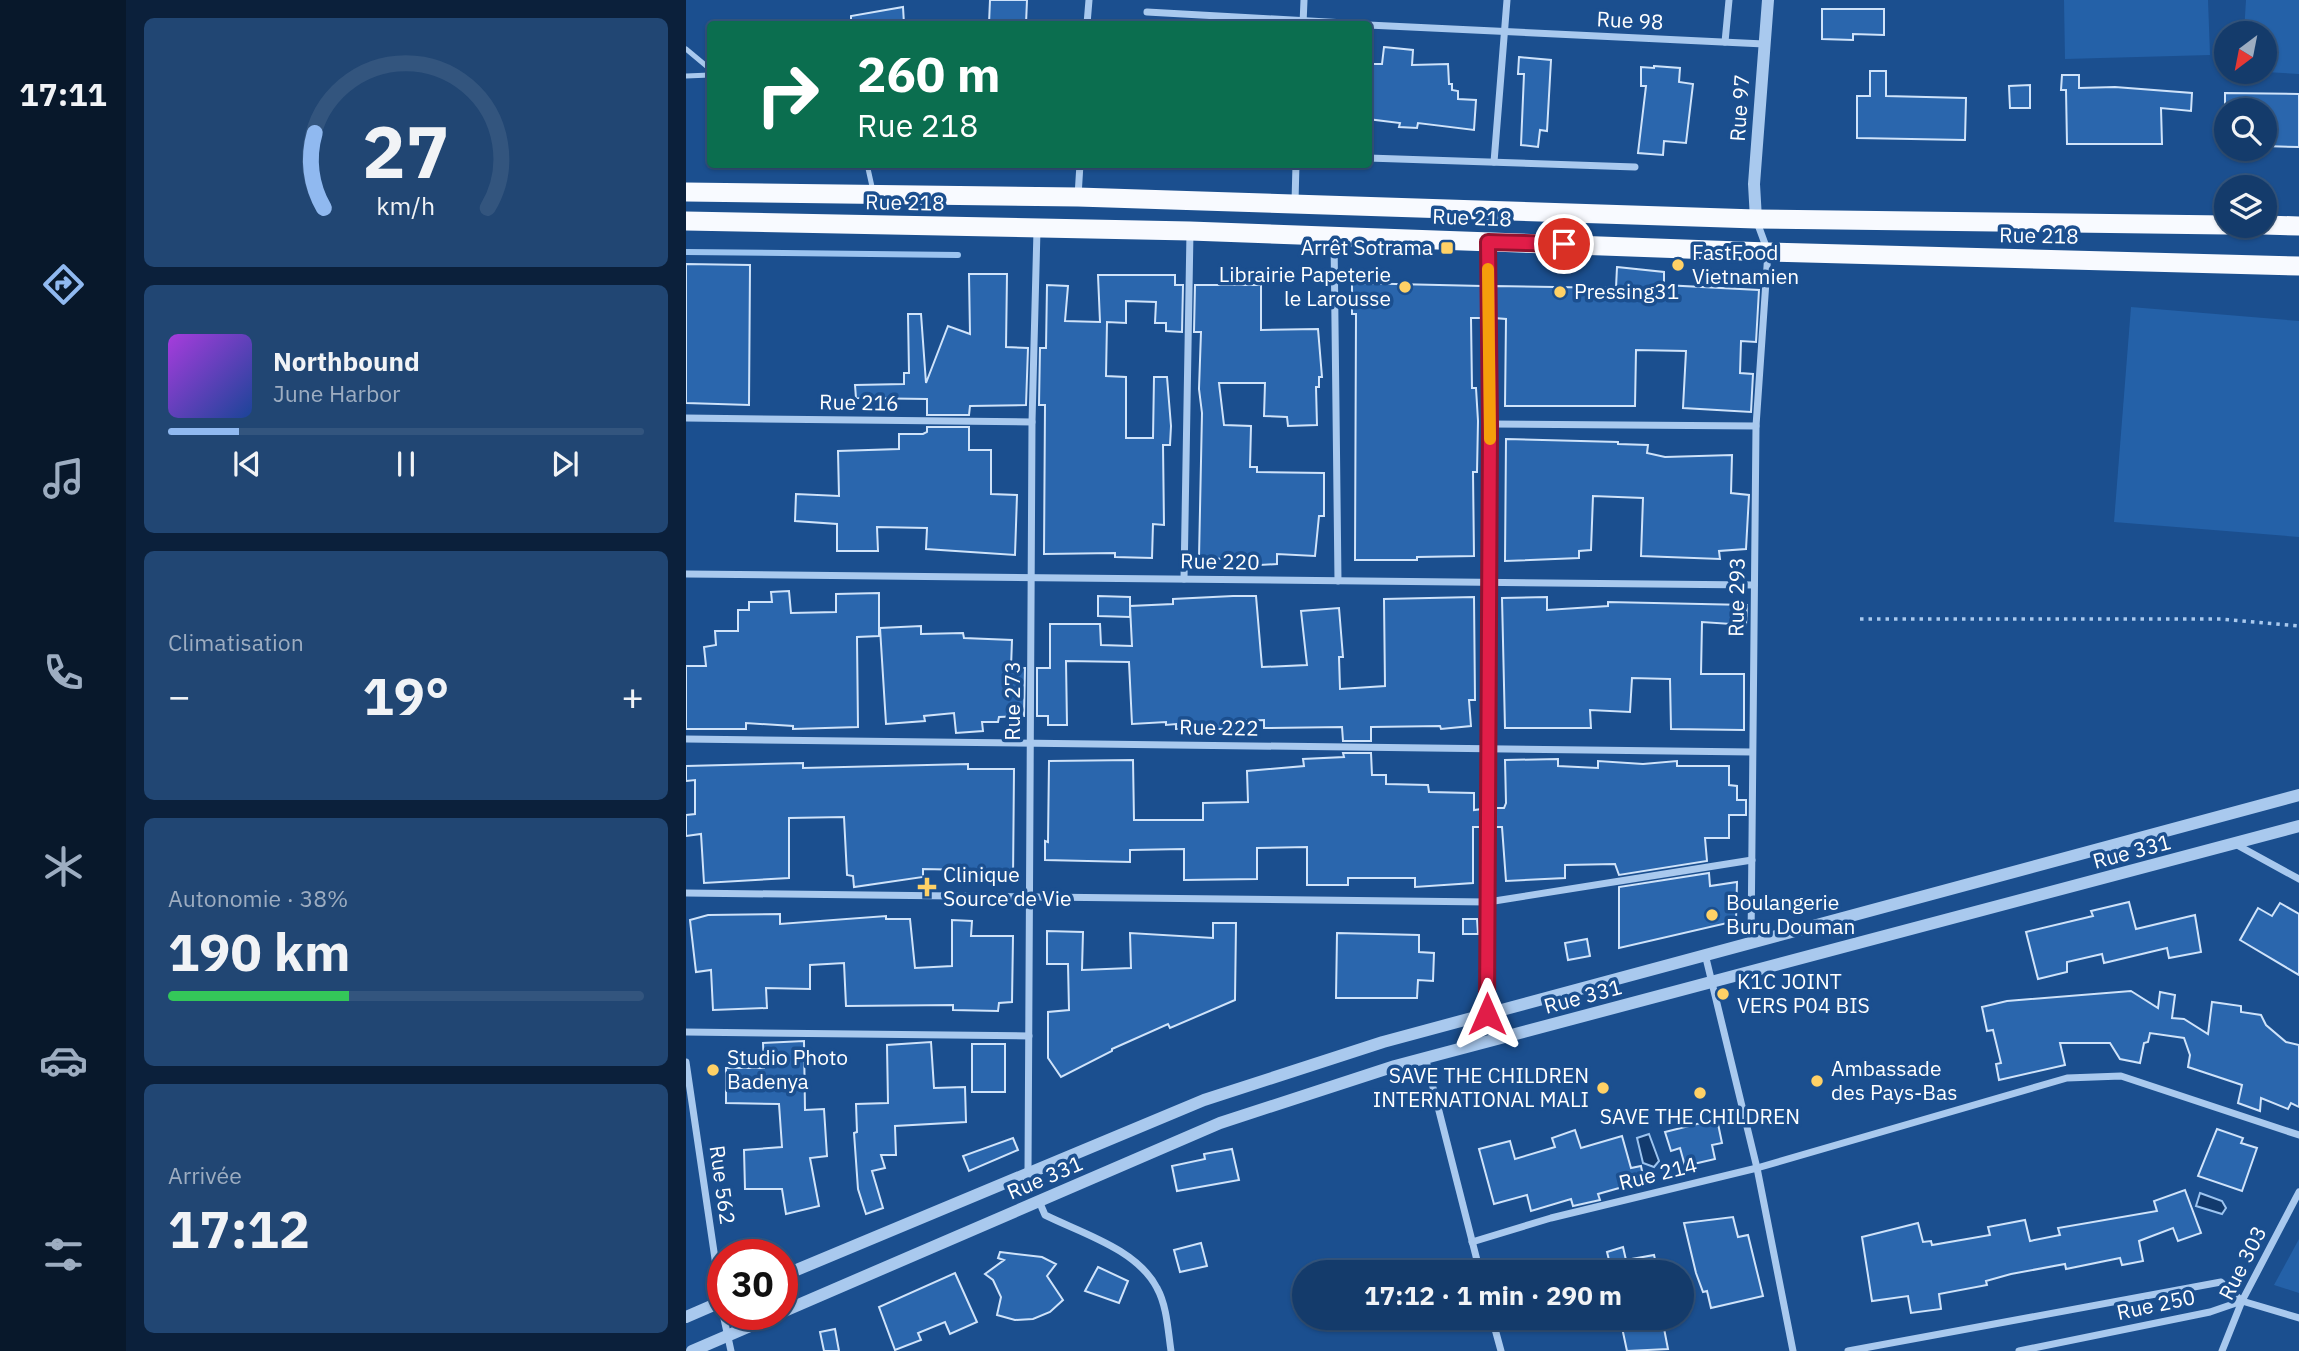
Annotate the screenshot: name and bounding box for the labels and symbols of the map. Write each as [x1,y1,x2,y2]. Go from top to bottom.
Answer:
street label: Rue 98 [1596,4,1664,36]
north arrow [2214,21,2277,84]
street label: Rue 97 [1723,74,1755,142]
street label: Rue 218 [865,187,945,217]
street label: Rue 218 [1432,202,1512,232]
pin [1534,214,1594,274]
street label: Rue 218 [1999,220,2079,250]
place label: Arrêt Sotrama [1301,233,1433,261]
place label: FastFood Vietnamien [1692,238,1799,290]
marker: Arrêt Sotrama [1439,240,1455,256]
marker: FastFood Vietnamien [1670,257,1686,273]
place label: Librairie Papeterie le Larousse [1219,260,1391,312]
place label: Pressing31 [1574,277,1679,305]
marker: Librairie Papeterie le Larousse [1397,279,1413,295]
marker: Pressing31 [1552,284,1568,300]
street label: Rue 216 [819,387,899,417]
street label: Rue 220 [1180,546,1260,576]
street label: Rue 293 [1721,557,1751,637]
street label: Rue 273 [998,661,1026,741]
street label: Rue 222 [1179,712,1259,742]
street label: Rue 331 [2090,827,2174,875]
place label: Clinique Source de Vie [943,860,1072,912]
marker: Clinique Source de Vie [917,877,937,897]
place label: Boulangerie Buru Douman [1726,888,1856,940]
marker: Boulangerie Buru Douman [1704,907,1720,923]
place label: K1C JOINT VERS P04 BIS [1737,967,1870,1019]
street label: Rue 331 [1541,972,1625,1020]
position arrow [1450,977,1524,1051]
marker: K1C JOINT VERS P04 BIS [1715,986,1731,1002]
place label: Studio Photo Badenya [727,1043,848,1095]
place label: Ambassade des Pays-Bas [1831,1054,1957,1106]
place label: SAVE THE CHILDREN INTERNATIONAL MALI [1373,1061,1589,1113]
marker: Studio Photo Badenya [705,1062,721,1078]
marker: Ambassade des Pays-Bas [1809,1073,1825,1089]
marker: SAVE THE CHILDREN INTERNATIONAL MALI [1595,1080,1611,1096]
marker: SAVE THE CHILDREN [1692,1085,1708,1101]
place label: SAVE THE CHILDREN [1600,1102,1800,1130]
street label: Rue 562 [704,1143,742,1226]
street label: Rue 331 [1002,1149,1087,1206]
street label: Rue 214 [1616,1150,1700,1196]
street label: Rue 303 [2212,1221,2273,1304]
speed limit sign: 30 [707,1239,798,1330]
street label: Rue 250 [2114,1282,2198,1326]

